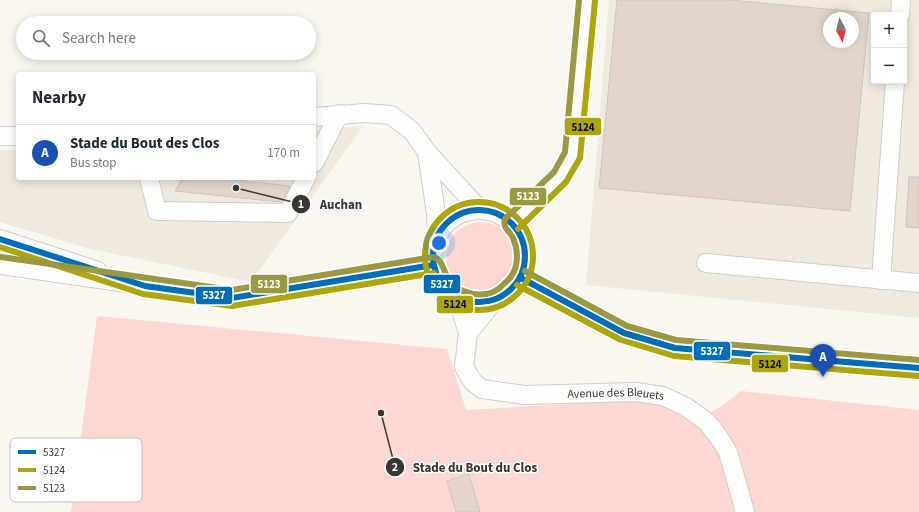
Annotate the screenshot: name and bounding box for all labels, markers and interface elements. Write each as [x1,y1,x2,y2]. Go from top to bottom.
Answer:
north arrow [823,12,859,48]
map controls [871,12,907,84]
button: + [871,12,907,48]
search box [16,16,316,60]
icon: search [30,27,52,49]
text: Search here [62,28,136,49]
button: − [871,48,907,84]
text: Nearby [32,86,86,110]
line badge: 5124 [564,117,602,136]
text: 5124 [571,120,595,135]
text: Stade du Bout des Clos [70,133,219,154]
text: A [41,144,49,162]
text: 170 m [267,144,300,162]
text: Bus stop [70,154,116,172]
line badge: 5123 [509,187,547,206]
text: 5123 [516,189,540,204]
callout: Auchan [291,191,370,216]
text: 1 [298,196,304,213]
text: Auchan [319,196,362,214]
your location [429,233,449,253]
line badge: 5123 [250,274,288,294]
line badge: 5327 [423,274,461,294]
text: 5123 [257,277,281,292]
text: 5327 [430,277,454,292]
line badge: 5327 [195,286,233,305]
text: 5327 [202,288,226,303]
line badge: 5124 [436,295,474,314]
text: 5124 [443,297,467,312]
line badge: 5327 [693,341,731,361]
text: 5327 [700,344,724,359]
pin: A [810,344,836,377]
line badge: 5124 [751,354,789,373]
text: 5124 [758,357,782,372]
street label: Avenue des Bleuets [567,383,665,405]
legend [10,438,142,502]
text: 5327 [43,445,65,460]
callout: Stade du Bout du Clos [385,454,545,479]
text: 2 [392,459,398,476]
text: Stade du Bout du Clos [413,459,537,477]
text: 5124 [43,463,65,478]
text: 5123 [43,481,65,496]

